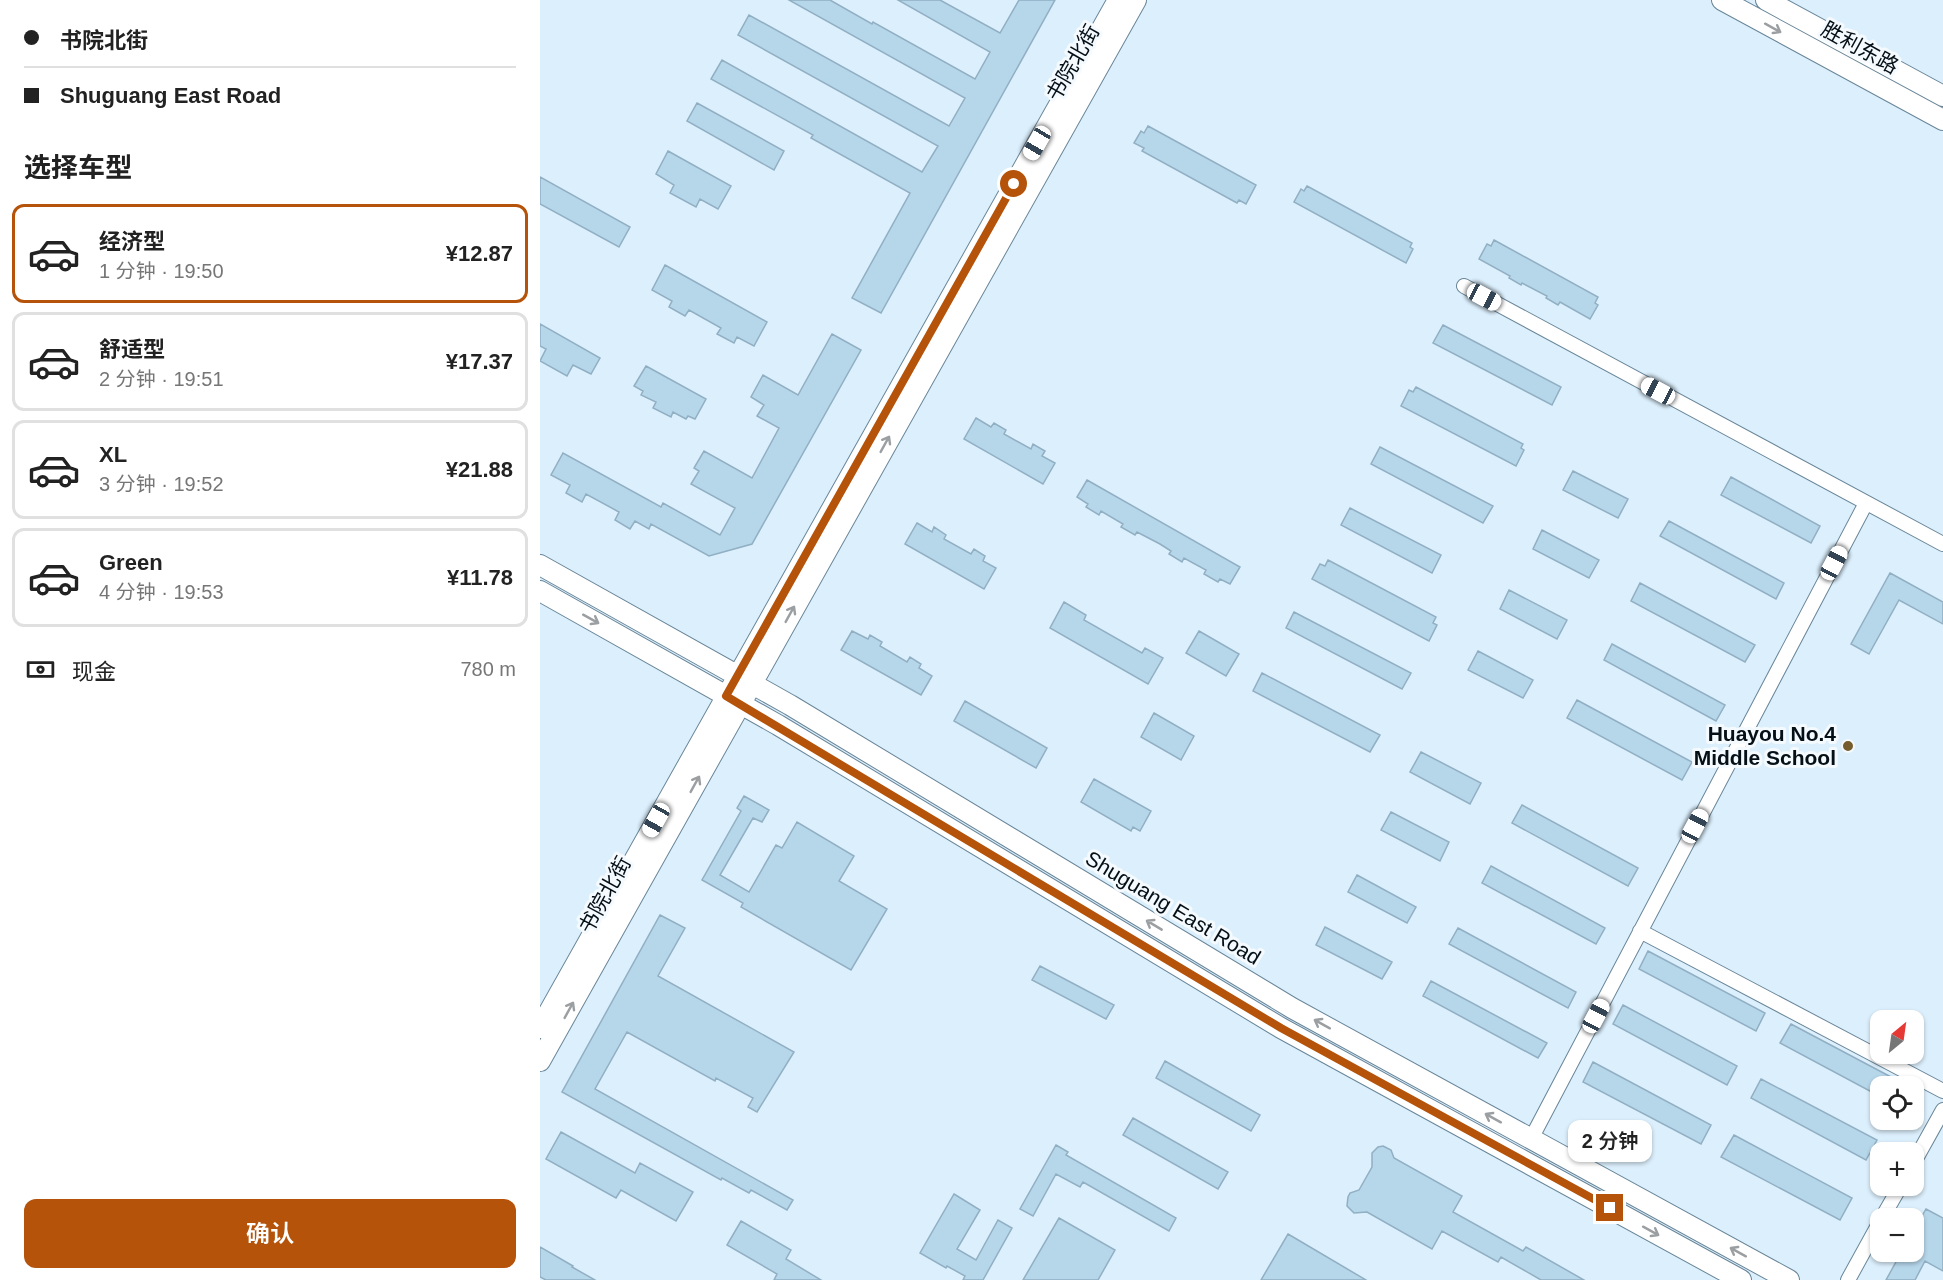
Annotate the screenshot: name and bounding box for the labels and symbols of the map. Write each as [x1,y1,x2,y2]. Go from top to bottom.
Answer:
street label: 胜利东路 [1818,17,1903,78]
street label: 书院北街 [1042,21,1104,105]
one-way arrow [1764,22,1781,34]
car [1020,123,1054,163]
route start [1000,170,1027,197]
car [1464,281,1504,313]
car [1638,375,1678,407]
one-way arrow [879,436,891,453]
car [1818,543,1850,583]
one-way arrow [784,606,796,623]
one-way arrow [582,614,599,626]
place label: Huayou No.4 Middle School [1694,722,1836,769]
marker: Huayou No.4 Middle School [1841,739,1855,753]
one-way arrow [690,776,701,794]
car [639,800,673,840]
car [1679,806,1711,846]
street label: Shuguang East Road [1082,846,1265,969]
street label: 书院北街 [574,852,635,937]
one-way arrow [1146,919,1163,931]
car [1580,996,1612,1036]
one-way arrow [563,1001,575,1018]
north arrow [1870,1010,1924,1064]
one-way arrow [1314,1018,1331,1030]
one-way arrow [1485,1112,1502,1124]
callout: 2 分钟 [1568,1121,1652,1163]
route end [1596,1194,1623,1221]
one-way arrow [1642,1225,1659,1237]
one-way arrow [1730,1246,1747,1258]

